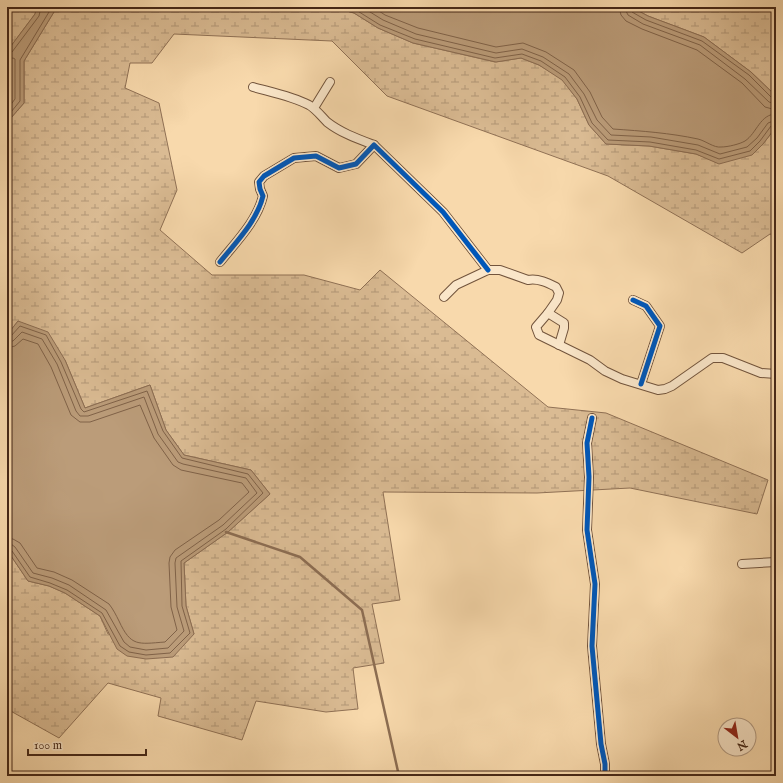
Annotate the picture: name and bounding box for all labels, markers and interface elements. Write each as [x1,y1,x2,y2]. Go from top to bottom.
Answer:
north arrow [717,717,757,757]
scale bar [28,731,146,757]
text: N [734,736,750,753]
text: 100 m [34,738,62,753]

